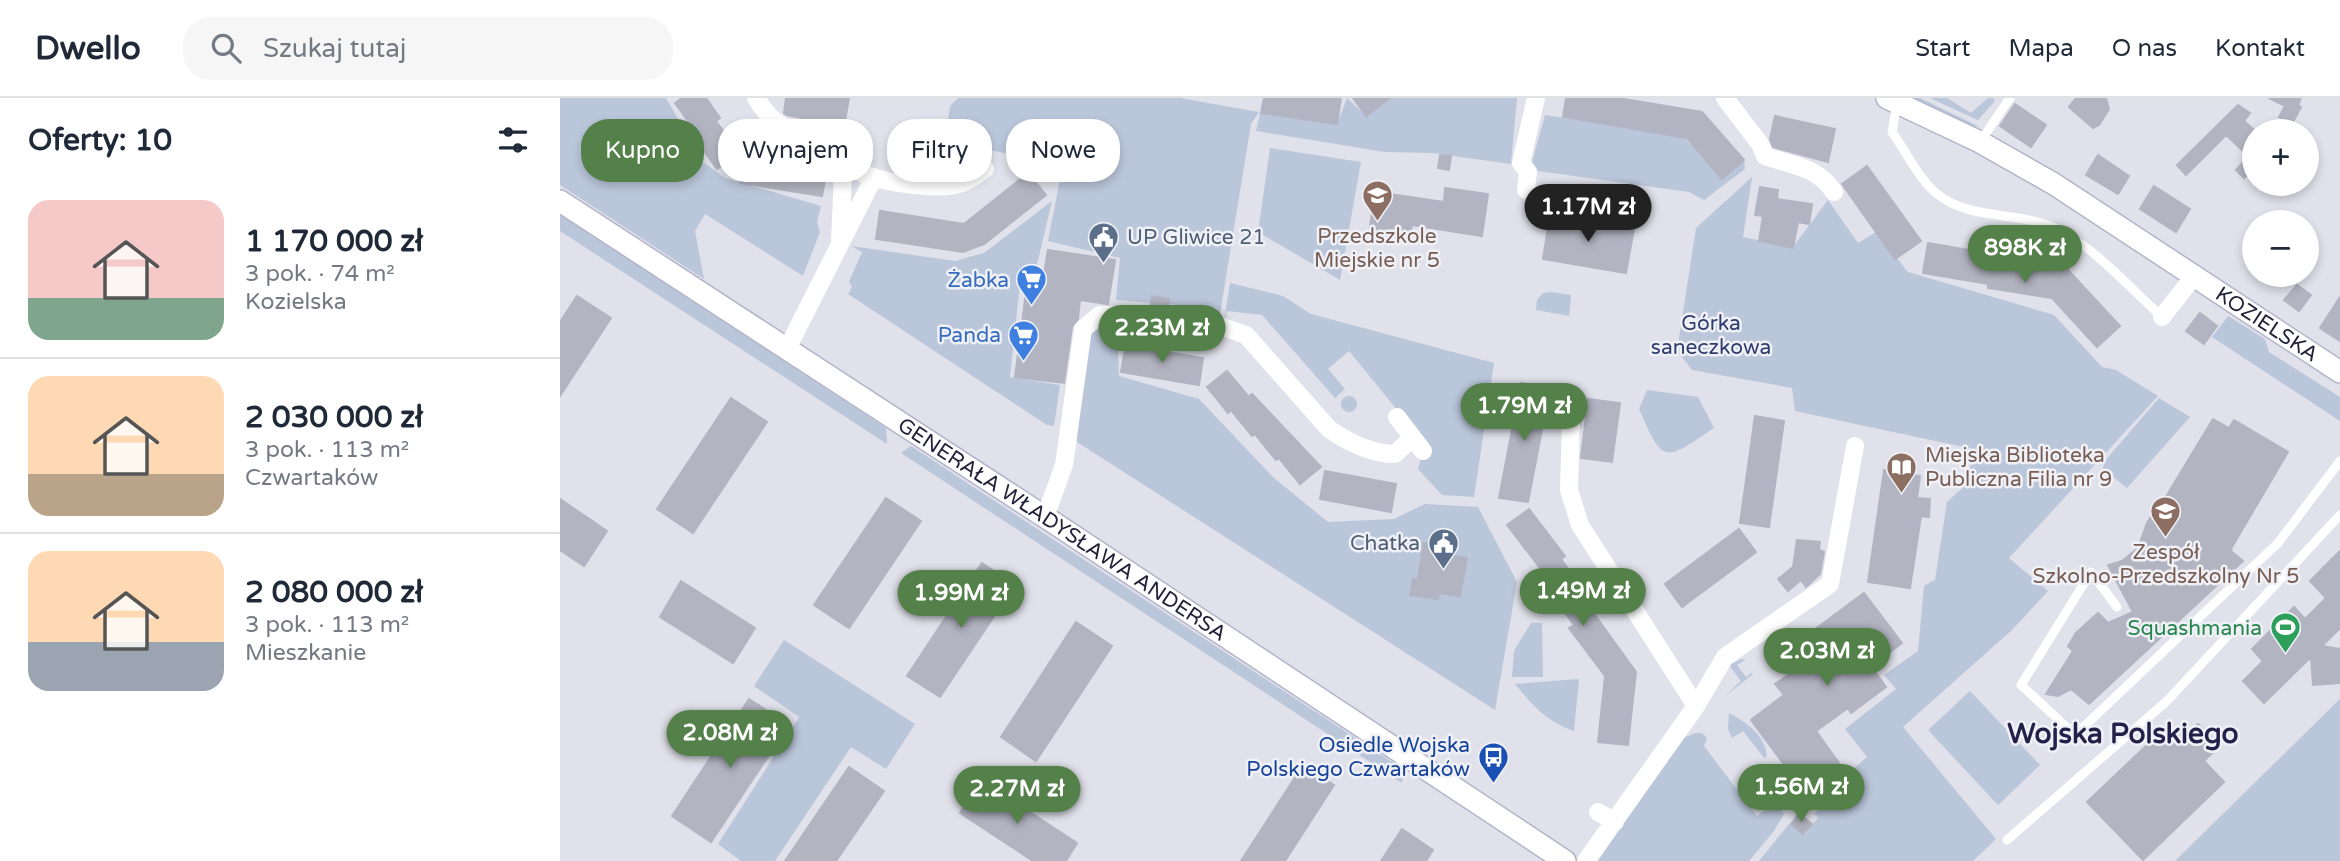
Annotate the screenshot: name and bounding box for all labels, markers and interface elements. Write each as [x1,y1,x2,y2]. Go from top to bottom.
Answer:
search box [183,17,673,80]
text: Dwello [35,29,141,68]
icon: search [207,29,245,67]
text: Szukaj tutaj [263,33,406,64]
text: Start [1915,34,1970,63]
text: Mapa [2008,34,2074,63]
text: O nas [2112,34,2177,63]
text: Kontakt [2215,34,2305,63]
chip: Kupno [581,119,704,182]
chip: Wynajem [718,119,873,182]
chip: Filtry [887,119,992,182]
chip: Nowe [1006,119,1120,182]
map controls [2242,119,2319,287]
button: + [2242,119,2319,196]
icon: filters [494,121,532,159]
text: Oferty: 10 [28,122,172,159]
school or university icon: Przedszkole Miejskie nr 5 [1360,179,1394,223]
pin: 1.17M zł [1516,184,1660,244]
text: 1.17M zł [1541,193,1635,221]
button: − [2242,210,2319,287]
public building icon: UP Gliwice 21 [1087,220,1121,264]
text: 1 170 000 zł [245,223,423,260]
place label: Przedszkole Miejskie nr 5 [1314,224,1440,273]
place label: UP Gliwice 21 [1127,225,1266,250]
pin: 898K zł [1960,226,2090,285]
icon: home [84,228,168,312]
text: 898K zł [1984,234,2066,262]
text: 3 pok. · 74 m² [245,260,395,288]
supermarket icon: Żabka [1015,263,1049,307]
place label: Żabka [948,268,1009,293]
street label: KOZIELSKA [2211,281,2323,367]
text: Kozielska [245,288,347,316]
pin: 2.23M zł [1090,306,1234,365]
park label: Górka saneczkowa [1651,311,1771,360]
text: 2.23M zł [1115,314,1209,342]
supermarket icon: Panda [1007,318,1041,362]
place label: Panda [938,323,1001,348]
pin: 1.79M zł [1452,384,1596,443]
text: 1.79M zł [1477,392,1571,420]
text: 2 030 000 zł [245,399,423,436]
icon: home [84,404,168,488]
street label: GENERAŁA WŁADYSŁAWA ANDERSA [893,412,1231,646]
text: 3 pok. · 113 m² [245,436,409,464]
place label: Miejska Biblioteka Publiczna Filia nr 9 [1925,443,2112,492]
library icon: Miejska Biblioteka Publiczna Filia nr 9 [1885,450,1919,494]
text: Czwartaków [245,464,378,492]
school or university icon: Zespół Szkolno-Przedszkolny Nr 5 [2149,495,2183,539]
public building icon: Chatka [1426,526,1460,570]
place label: Chatka [1350,531,1420,556]
place label: Zespół Szkolno-Przedszkolny Nr 5 [2033,540,2299,589]
pin: 1.49M zł [1511,568,1655,628]
pin: 1.99M zł [889,570,1033,630]
text: 2 080 000 zł [245,574,423,611]
text: 1.49M zł [1536,577,1630,605]
icon: home [84,579,168,663]
text: 1.99M zł [914,579,1008,607]
text: 3 pok. · 113 m² [245,611,409,639]
sports icon: Squashmania [2268,611,2302,655]
place label: Squashmania [2127,616,2262,641]
pin: 2.03M zł [1755,628,1899,688]
text: 2.03M zł [1780,637,1874,665]
text: Mieszkanie [245,639,366,667]
pin: 2.08M zł [658,710,802,770]
district label: Wojska Polskiego [2007,717,2239,751]
text: 2.08M zł [683,719,777,747]
place label: Osiedle Wojska Polskiego Czwartaków [1246,733,1470,782]
bus stop icon: Osiedle Wojska Polskiego Czwartaków [1476,740,1510,784]
pin: 1.56M zł [1729,764,1873,824]
pin: 2.27M zł [945,766,1089,826]
text: 1.56M zł [1754,773,1848,801]
text: 2.27M zł [970,775,1064,803]

